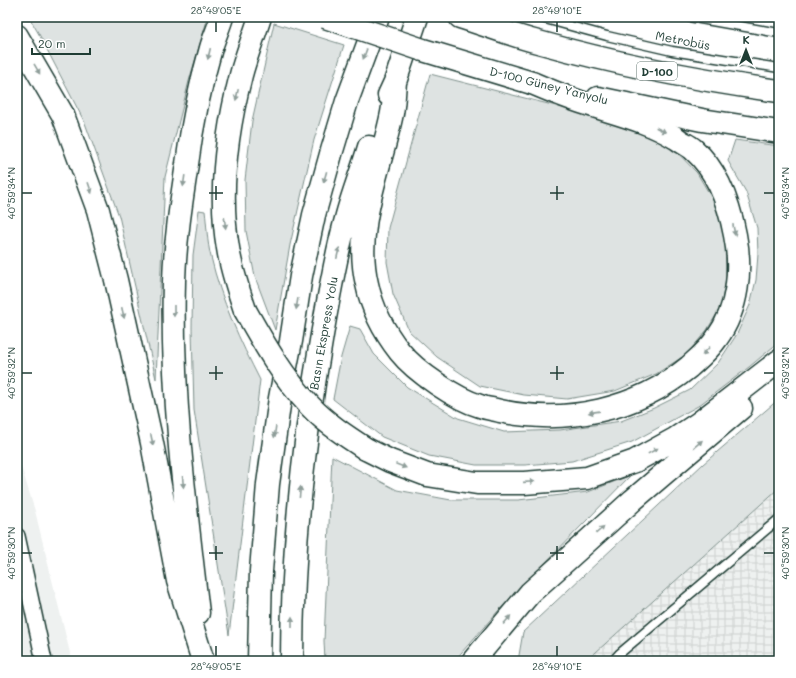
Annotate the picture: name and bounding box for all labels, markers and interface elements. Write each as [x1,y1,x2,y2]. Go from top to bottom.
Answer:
text: 28°49'05"E [191,3,242,17]
text: 28°49'10"E [532,3,582,17]
street label: Metrobüs [654,27,712,53]
scale bar [32,30,90,56]
north arrow [726,30,766,70]
text: K [742,32,750,47]
text: 20 m [38,35,66,51]
one-way arrow [206,48,212,60]
one-way arrow [361,48,367,60]
street label: D-100 Güney Yanyolu [488,62,610,108]
road number: D-100 [637,62,677,80]
one-way arrow [34,63,41,75]
one-way arrow [234,88,240,101]
one-way arrow [655,127,667,133]
text: 40°59'34"N [4,167,18,219]
text: 40°59'34"N [778,167,792,219]
one-way arrow [321,171,327,184]
one-way arrow [181,175,187,187]
one-way arrow [88,182,94,194]
one-way arrow [221,217,228,230]
one-way arrow [732,224,738,236]
one-way arrow [335,247,341,260]
street label: Basın Ekspress Yolu [305,275,341,391]
one-way arrow [294,298,300,310]
one-way arrow [171,305,177,318]
one-way arrow [120,307,126,319]
one-way arrow [701,346,711,356]
text: 40°59'32"N [4,347,18,399]
text: 40°59'32"N [778,347,792,399]
one-way arrow [588,409,600,415]
one-way arrow [272,426,278,438]
one-way arrow [149,434,155,446]
one-way arrow [693,440,704,449]
one-way arrow [647,448,659,455]
one-way arrow [395,463,407,469]
one-way arrow [180,476,187,488]
one-way arrow [523,479,535,486]
one-way arrow [297,486,303,498]
one-way arrow [595,525,605,534]
text: 40°59'30"N [4,527,18,579]
text: 40°59'30"N [778,527,792,579]
one-way arrow [289,615,295,628]
one-way arrow [502,615,512,625]
text: 28°49'05"E [191,659,242,673]
text: 28°49'10"E [532,659,582,673]

